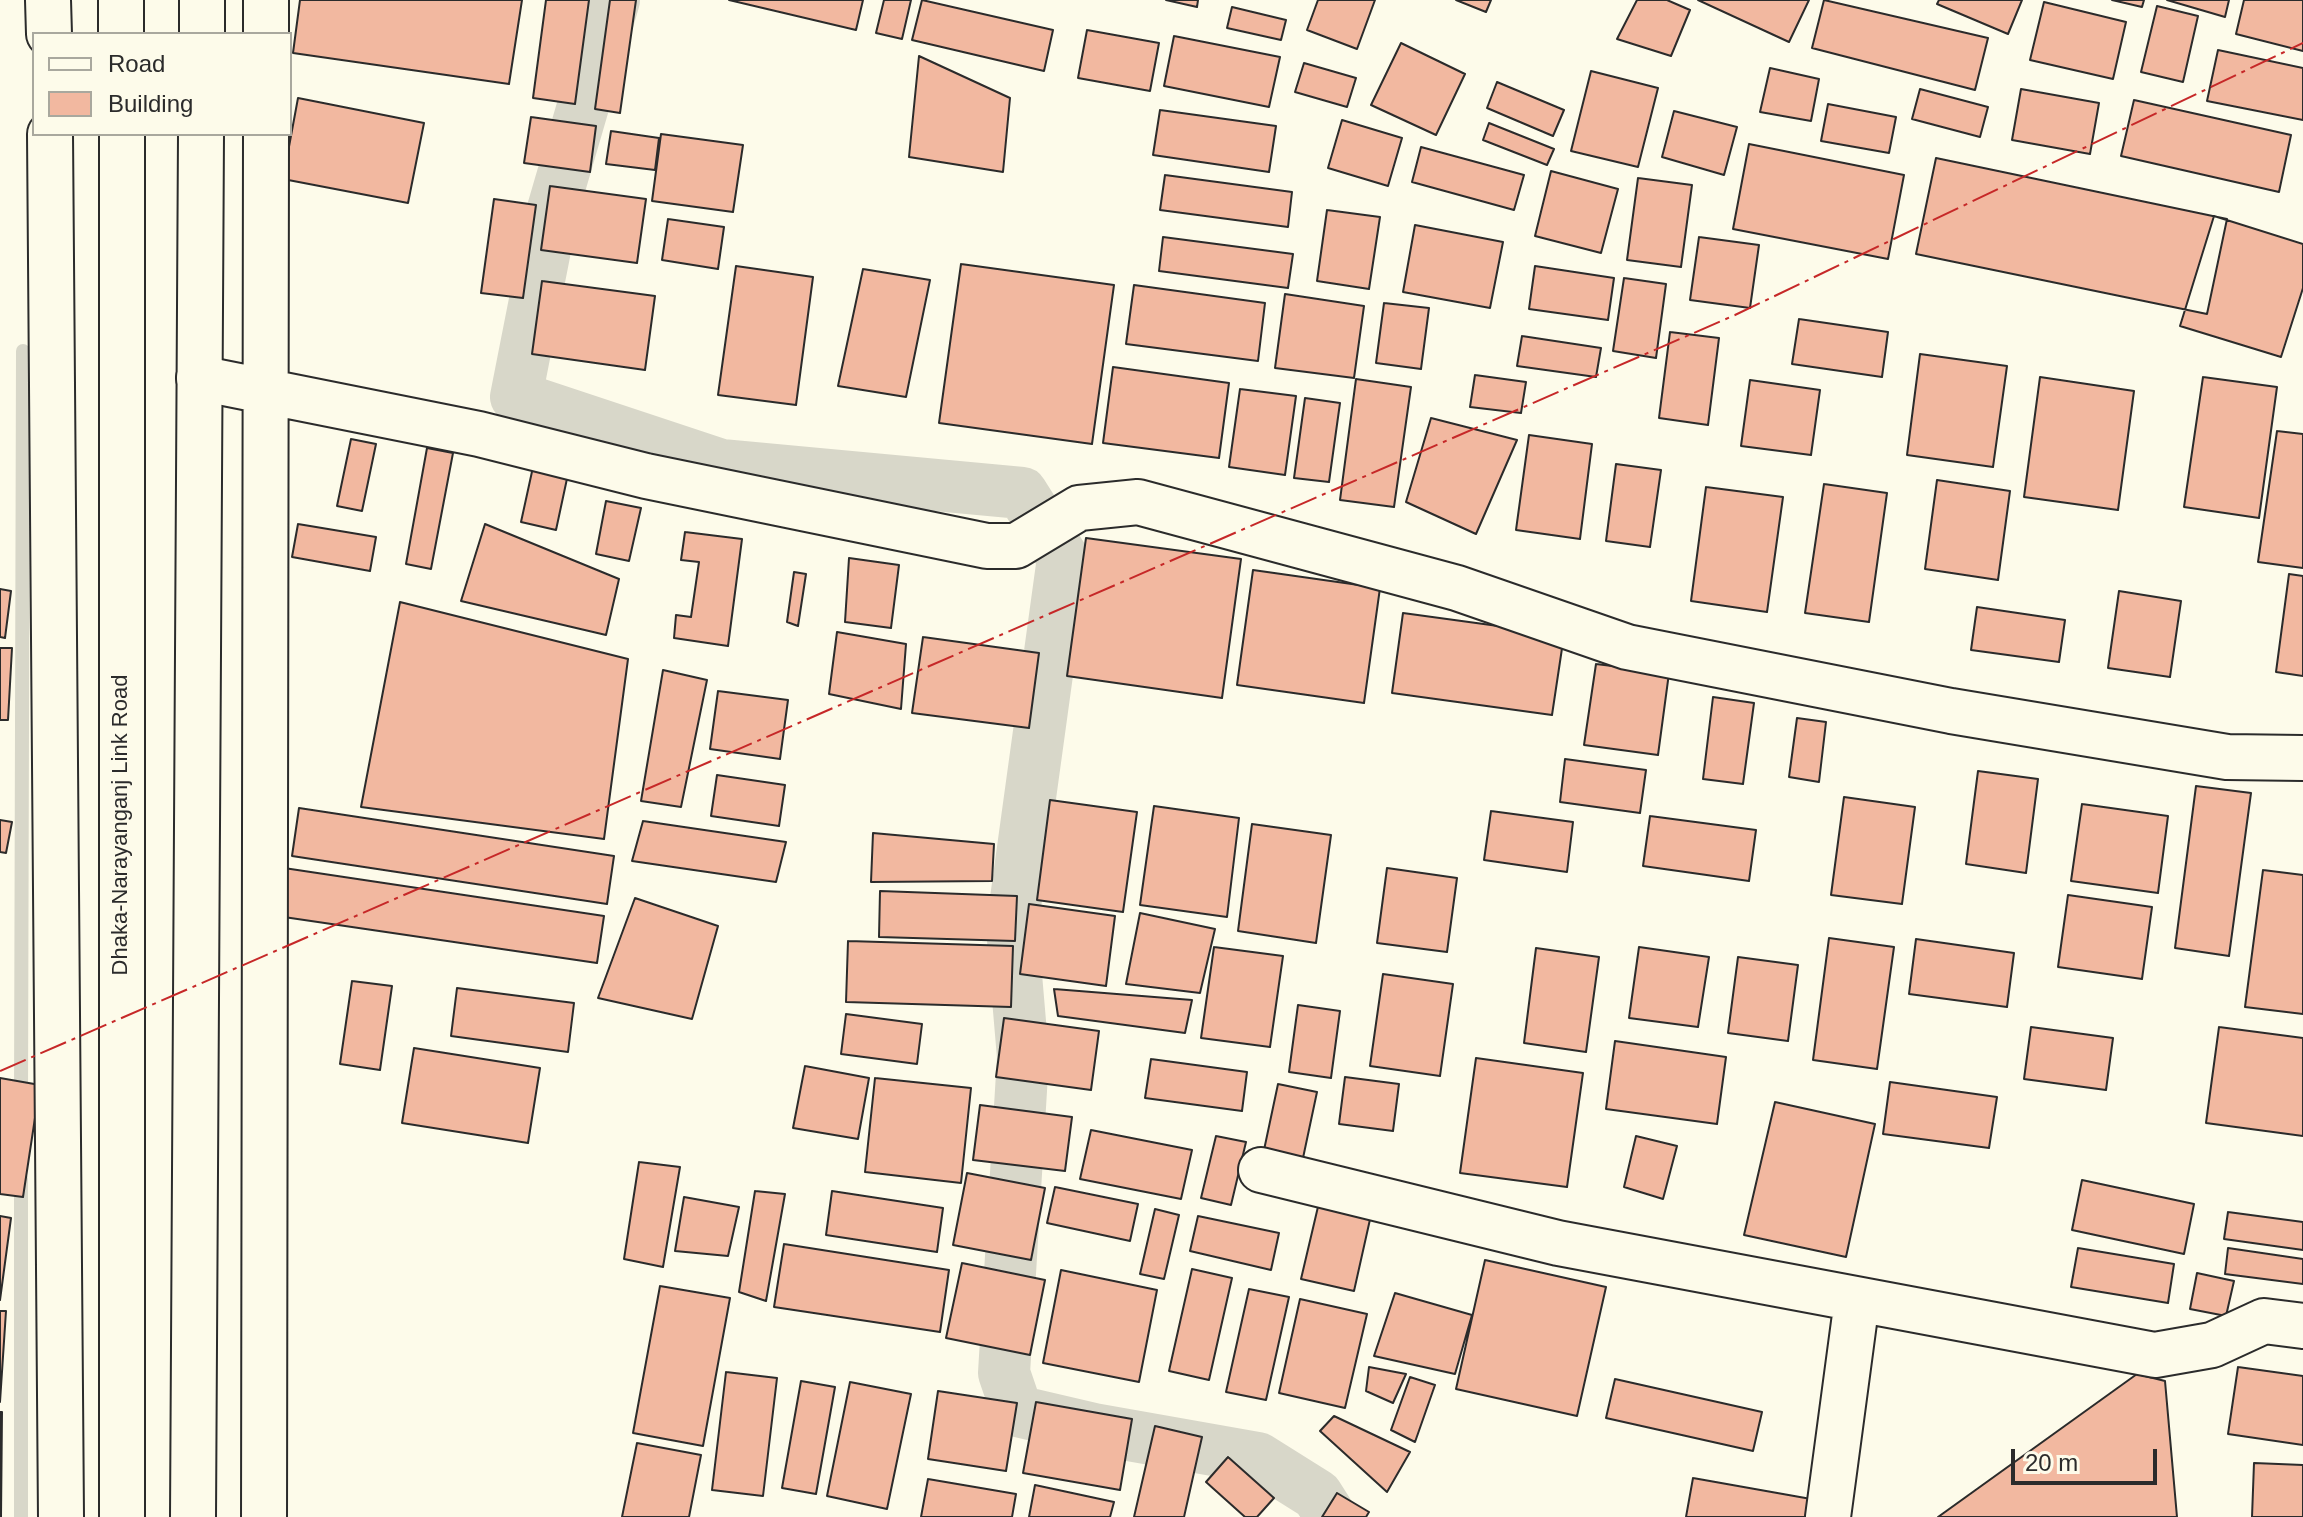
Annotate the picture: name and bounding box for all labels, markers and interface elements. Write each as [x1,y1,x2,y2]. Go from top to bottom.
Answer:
legend [32,32,292,136]
text: Road [108,50,165,77]
text: Building [108,90,193,117]
street label: Dhaka-Narayanganj Link Road [108,675,134,975]
scale bar [2015,1433,2161,1483]
text: 20 m [2025,1449,2078,1476]

